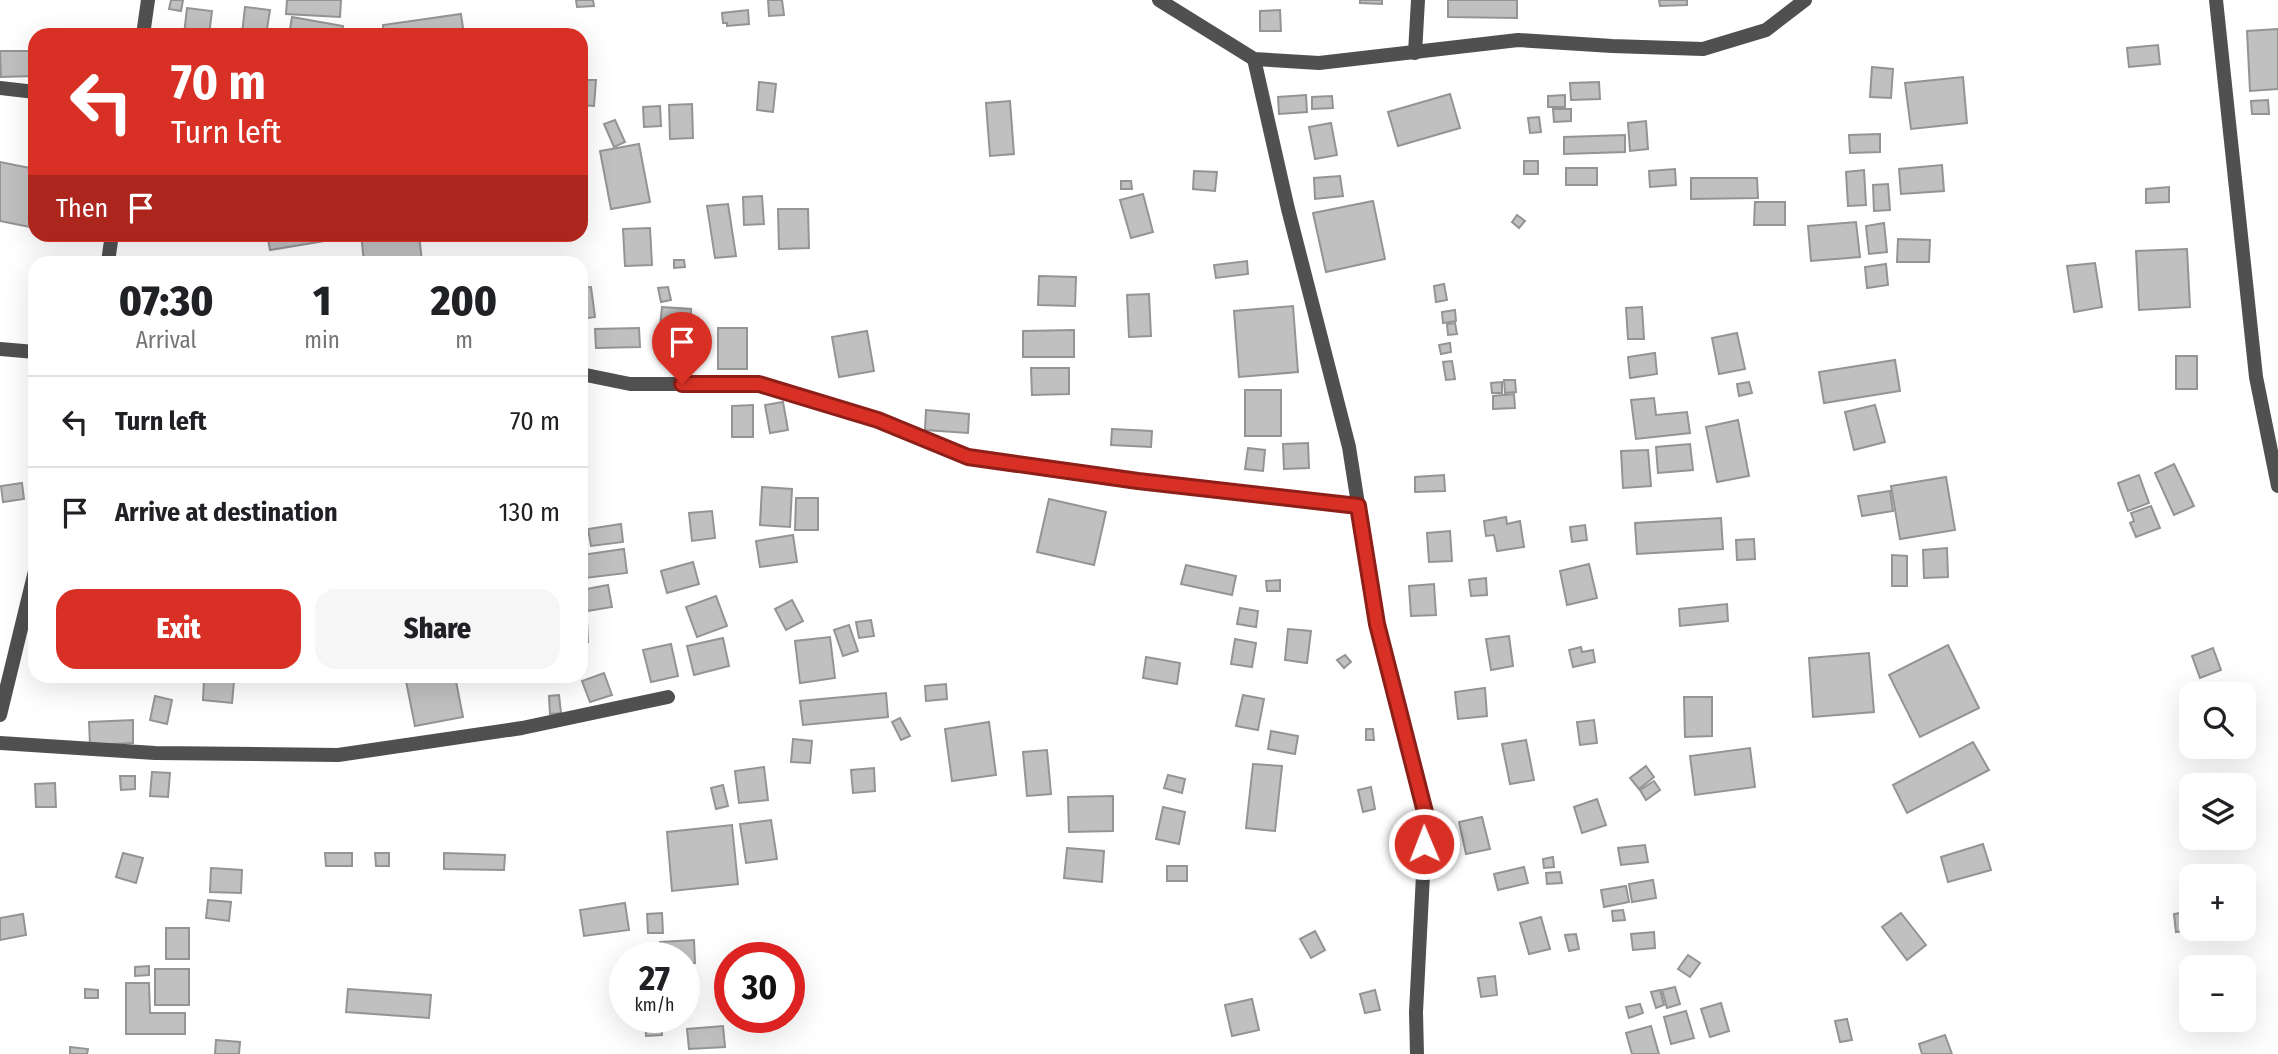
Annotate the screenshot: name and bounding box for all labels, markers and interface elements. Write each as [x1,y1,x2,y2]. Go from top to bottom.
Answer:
text: 70 m [171,53,266,112]
icon: left [56,56,147,147]
text: Turn left [171,113,281,151]
icon: arrive [122,189,160,227]
text: Then [56,193,108,224]
text: 07:30 [119,276,214,326]
text: 1 [313,276,331,326]
text: 200 [431,276,497,326]
pin [652,312,712,384]
icon: arrive [663,323,701,361]
text: Arrival [136,326,197,354]
text: min [304,326,340,354]
text: m [455,326,473,354]
icon: left [56,403,94,441]
text: Turn left [115,406,207,437]
text: 70 m [510,406,560,437]
icon: arrive [56,494,94,532]
text: Arrive at destination [115,497,338,528]
text: 130 m [498,497,560,528]
button: Exit [56,589,301,669]
button: Share [315,589,560,669]
map controls [2179,682,2256,1032]
button: search [2179,682,2256,759]
button: layers [2179,773,2256,850]
position arrow [1387,807,1461,881]
button: + [2179,864,2256,941]
speed limit sign: 30 [714,942,805,1033]
button: − [2179,955,2256,1032]
text: 27 [639,957,670,999]
text: km/h [634,994,675,1016]

